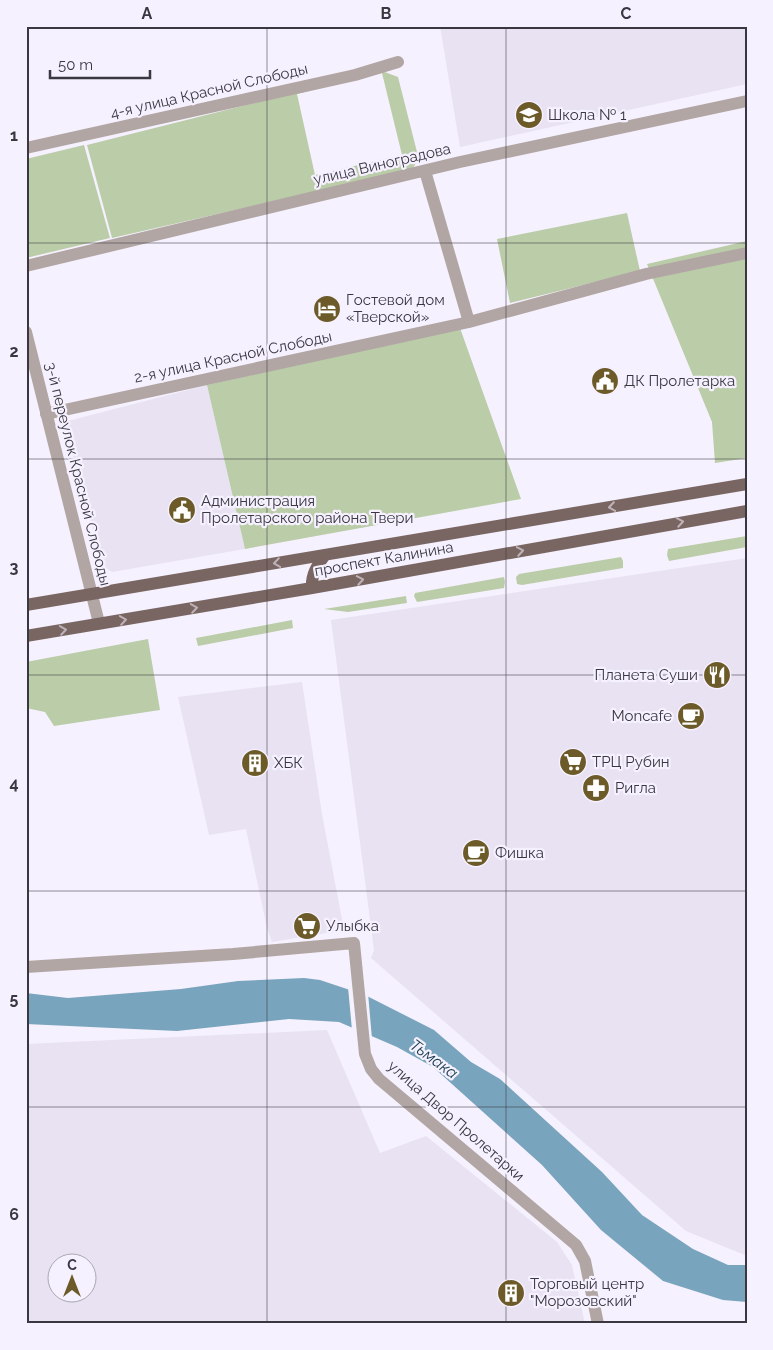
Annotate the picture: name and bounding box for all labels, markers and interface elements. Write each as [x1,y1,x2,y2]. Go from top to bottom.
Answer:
text: A [142,4,153,23]
text: B [381,4,392,23]
text: C [621,4,632,23]
scale bar [50,48,150,80]
text: 50 m [58,56,93,74]
street label: 4-я улица Красной Слободы [108,59,310,123]
school or university icon: Школа № 1 [514,100,544,130]
place label: Школа № 1 [548,106,627,124]
text: 1 [10,126,18,145]
street label: улица Виноградова [312,139,452,189]
place label: Гостевой дом «Тверской» [346,291,445,326]
hotel icon: Гостевой дом «Тверской» [312,294,342,324]
street label: 2-я улица Красной Слободы [132,327,334,387]
text: 2 [9,342,19,361]
street label: 3-й переулок Красной Слободы [41,360,115,588]
public building icon: ДК Пролетарка [590,366,620,396]
place label: ДК Пролетарка [624,372,735,390]
place label: Администрация Пролетарского района Твери [201,492,414,527]
public building icon: Администрация Пролетарского района Твери [167,495,197,525]
one-way arrow [608,501,617,511]
one-way arrow [675,518,684,528]
street label: проспект Калинина [313,538,455,580]
one-way arrow [516,547,524,557]
one-way arrow [273,557,281,568]
text: 3 [10,558,19,577]
one-way arrow [356,575,364,585]
one-way arrow [190,603,199,613]
one-way arrow [118,615,127,625]
one-way arrow [59,625,67,636]
restaurant icon: Планета Суши [702,660,732,690]
place label: Планета Суши [595,666,698,684]
cafe icon: Moncafe [676,701,706,731]
place label: Moncafe [611,707,672,725]
supermarket icon: ТРЦ Рубин [558,747,588,777]
building icon: ХБК [240,748,270,778]
place label: ТРЦ Рубин [592,753,670,771]
place label: ХБК [274,754,303,772]
pharmacy icon: Ригла [581,773,611,803]
text: 4 [9,774,19,793]
place label: Ригла [615,779,656,797]
cafe icon: Фишка [461,838,491,868]
place label: Фишка [495,844,544,862]
supermarket icon: Улыбка [292,911,322,941]
place label: Улыбка [326,917,379,935]
text: 5 [10,989,19,1008]
water label: Тьмака [406,1035,462,1083]
street label: улица Двор Пролетарки [384,1057,528,1185]
text: 6 [9,1205,19,1224]
north arrow [48,1252,98,1302]
text: С [67,1257,77,1273]
place label: Торговый центр "Морозовский" [530,1275,644,1310]
building icon: Торговый центр "Морозовский" [496,1278,526,1308]

